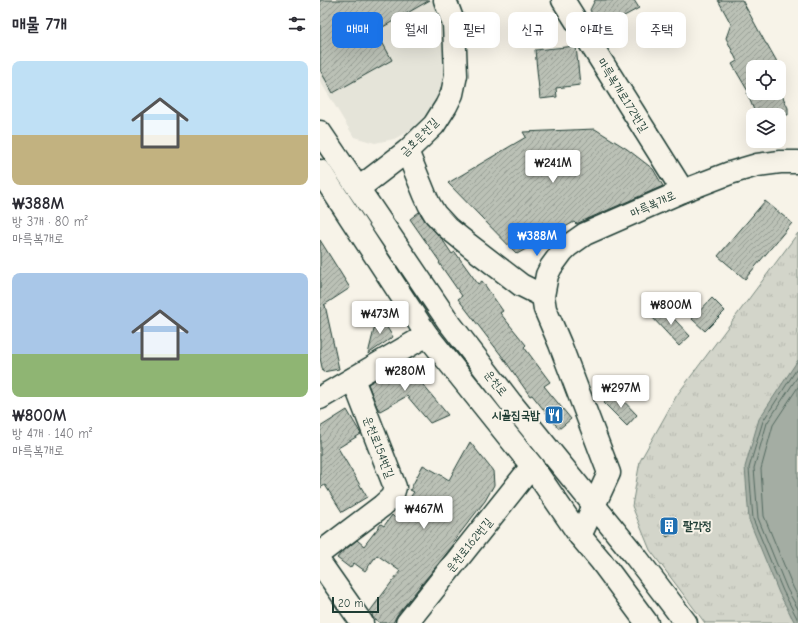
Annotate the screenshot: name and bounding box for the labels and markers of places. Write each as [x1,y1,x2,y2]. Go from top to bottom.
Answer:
pin: ₩241M [525,150,581,184]
pin: ₩388M [509,223,565,257]
pin: ₩800M [643,292,699,326]
pin: ₩473M [352,301,408,335]
pin: ₩280M [377,358,433,392]
pin: ₩297M [593,375,649,409]
restaurant icon: 시골집국밥 [543,404,565,426]
place label: 시골집국밥 [492,408,540,422]
pin: ₩467M [396,496,452,530]
building icon: 팔각정 [658,515,680,537]
place label: 팔각정 [683,519,712,533]

